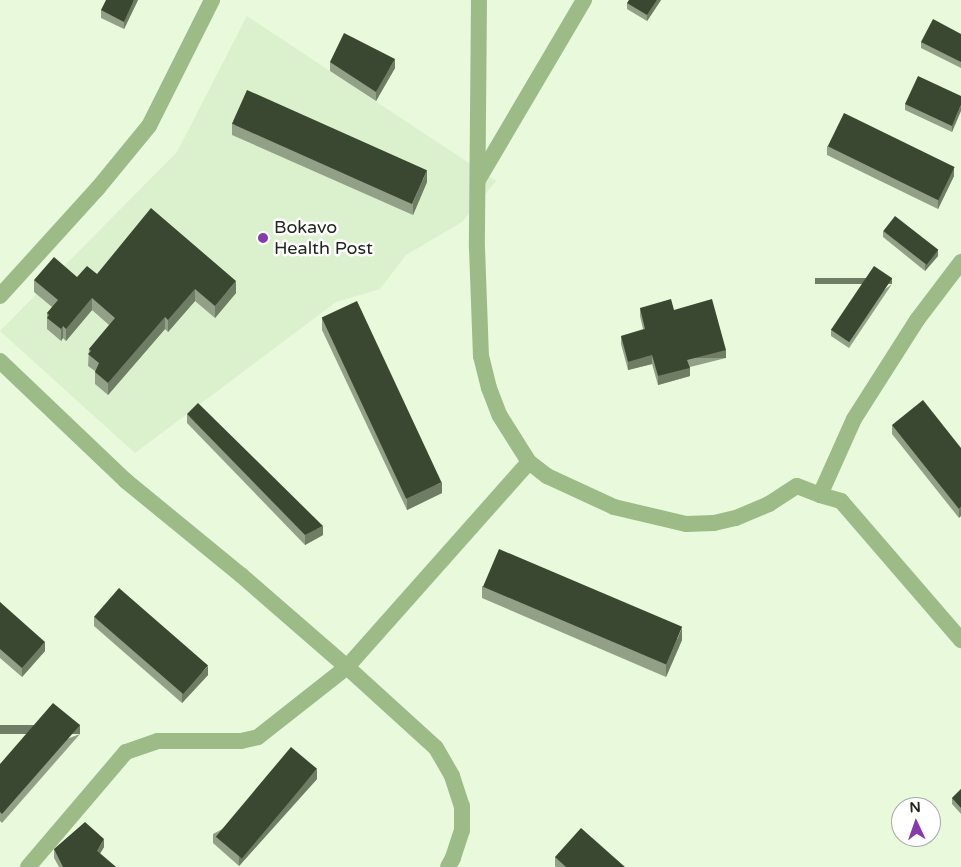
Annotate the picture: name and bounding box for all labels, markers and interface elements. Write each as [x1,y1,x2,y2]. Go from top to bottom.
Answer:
place label: Bokavo Health Post [274,217,373,260]
marker: Bokavo Health Post [256,231,270,245]
north arrow [891,797,941,847]
text: N [909,799,921,816]

